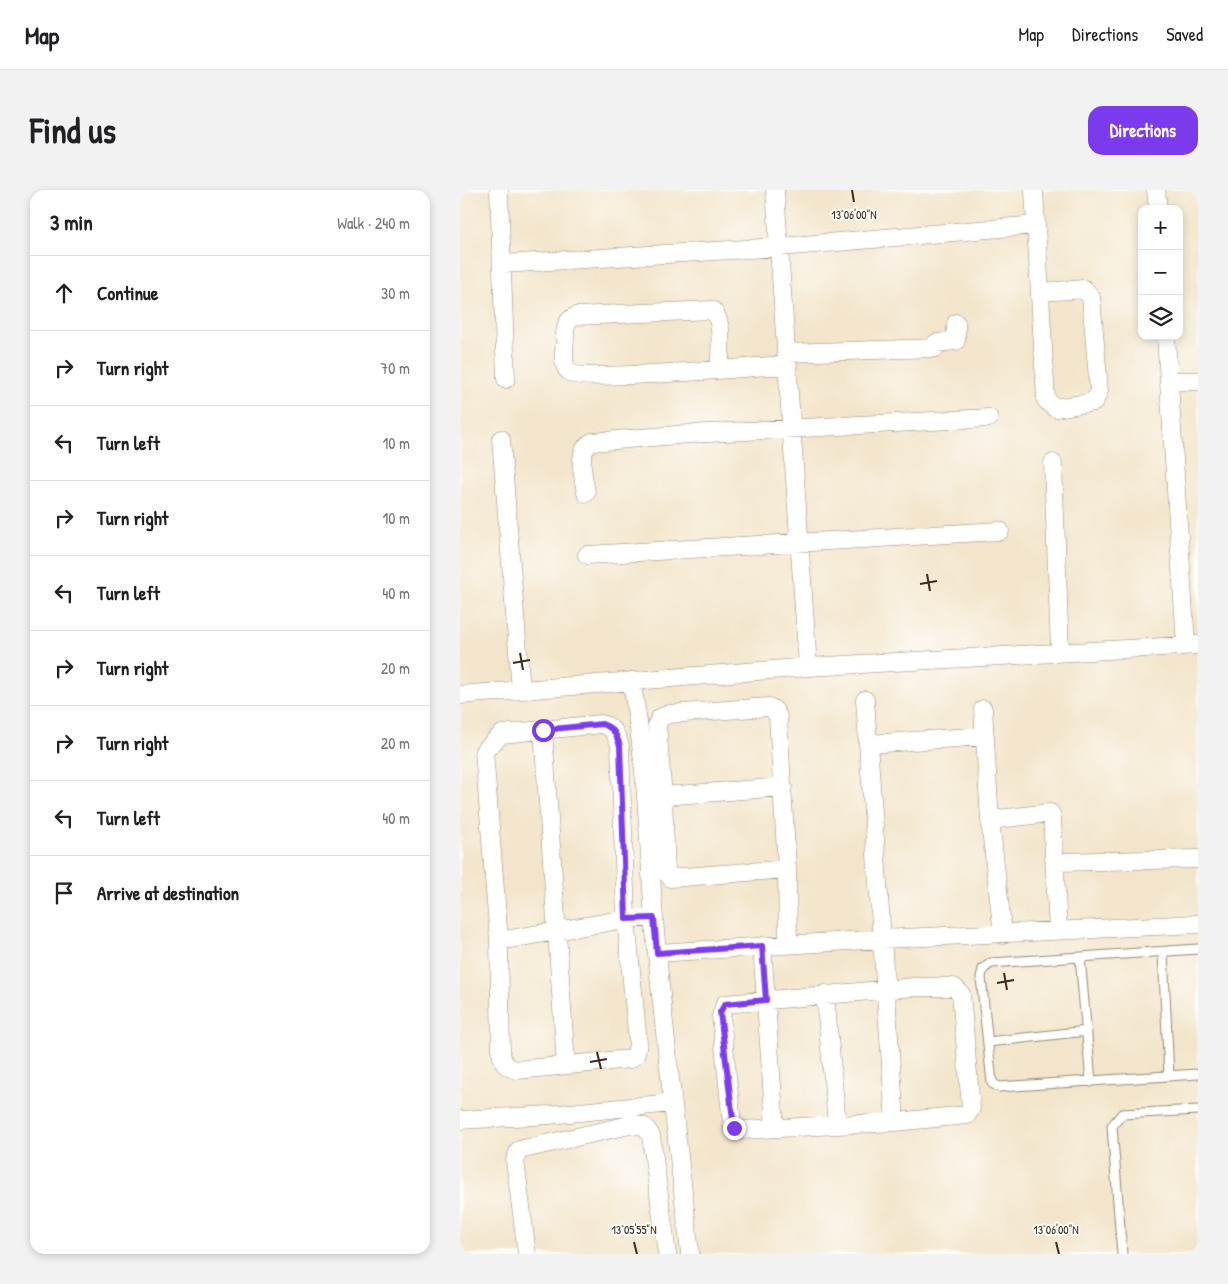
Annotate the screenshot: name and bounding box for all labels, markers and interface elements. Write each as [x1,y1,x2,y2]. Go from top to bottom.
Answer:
text: Map [25,19,59,51]
text: Map [1019,22,1044,47]
text: Directions [1072,22,1138,47]
text: Saved [1166,22,1203,47]
button: Directions [1088,106,1198,155]
text: Find us [30,107,116,154]
map controls [1138,205,1183,340]
button: + [1138,205,1183,250]
text: 13°06'00"N [831,206,877,223]
text: 3 min [50,208,93,237]
text: Walk · 240 m [337,212,410,234]
button: − [1138,250,1183,295]
icon: ahead [50,279,78,307]
text: Continue [97,280,158,306]
text: 30 m [381,282,410,304]
button: layers [1138,295,1183,340]
icon: right [50,354,78,382]
text: Turn right [97,355,168,381]
text: 70 m [380,357,410,379]
icon: left [50,429,78,457]
text: Turn left [97,430,160,456]
text: 10 m [382,432,410,454]
icon: right [50,504,78,532]
text: Turn right [97,505,168,531]
text: 10 m [382,507,410,529]
icon: left [50,579,78,607]
text: Turn left [97,580,160,606]
text: 40 m [382,582,410,604]
icon: right [50,654,78,682]
text: Turn right [97,655,168,681]
text: 20 m [381,657,410,679]
route start [532,719,555,742]
icon: right [50,729,78,757]
text: Turn right [97,730,168,756]
text: 20 m [381,732,410,754]
icon: left [50,804,78,832]
text: Turn left [97,805,160,831]
text: 40 m [382,807,410,829]
icon: arrive [50,879,78,907]
text: Arrive at destination [97,880,239,906]
route end [723,1117,746,1140]
text: 13°05'55"N [611,1221,657,1238]
text: 13°06'00"N [1033,1221,1079,1238]

